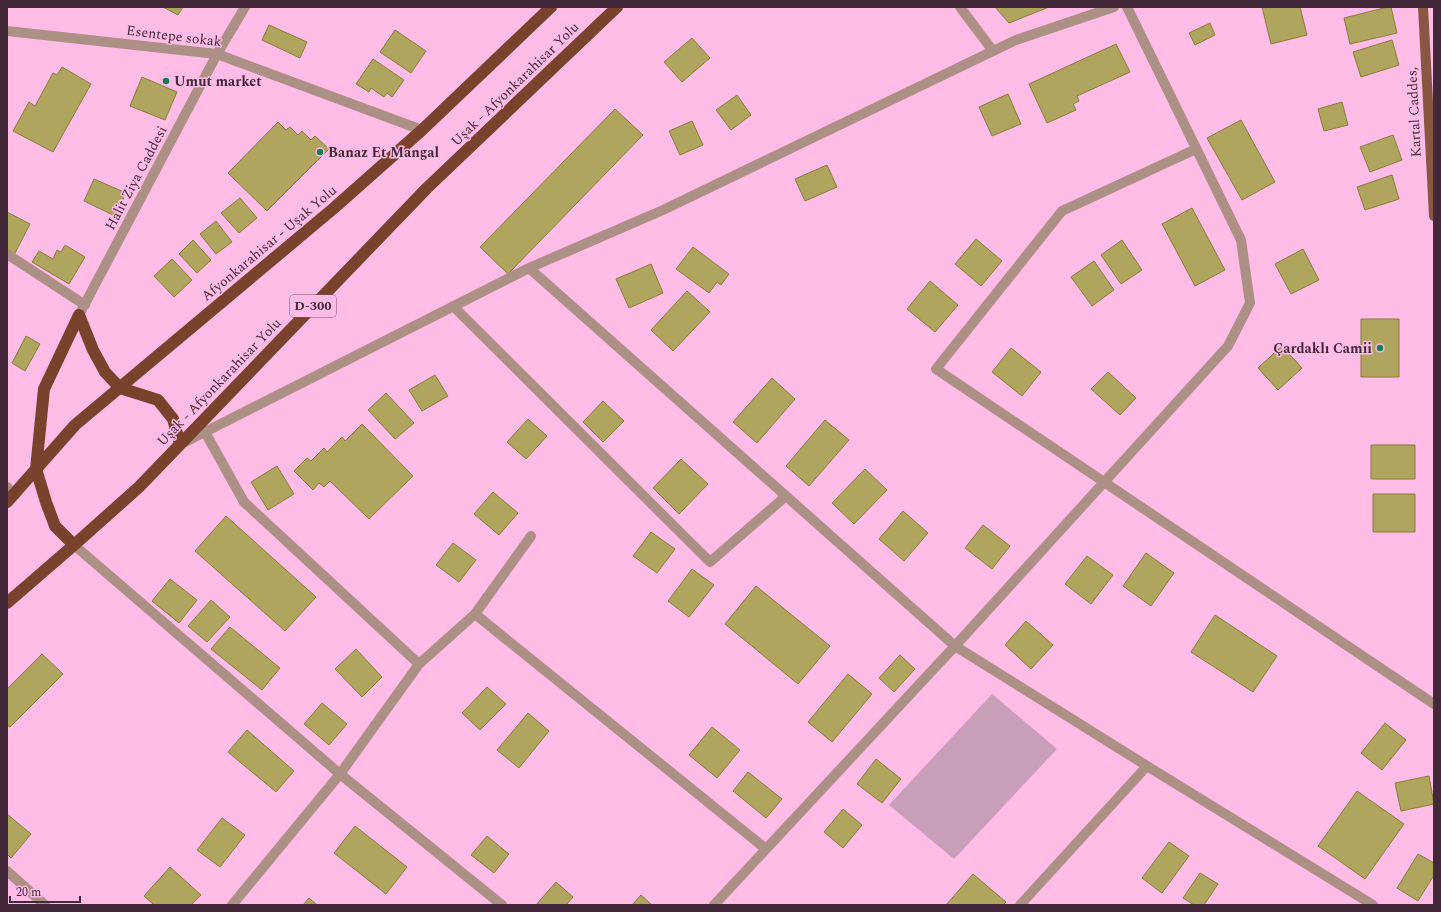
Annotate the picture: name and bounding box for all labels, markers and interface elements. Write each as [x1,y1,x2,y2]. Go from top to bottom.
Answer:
street label: Uşak - Afyonkarahisar Yolu [446,17,584,151]
street label: Esentepe sokak [125,20,223,52]
street label: Kartal Caddes, [1401,66,1427,158]
place label: Umut market [174,71,262,92]
marker: Umut market [161,76,171,86]
street label: Halit Ziya Caddesi [100,122,172,234]
place label: Banaz Et Mangal [328,142,439,163]
marker: Banaz Et Mangal [315,147,325,157]
street label: Afyonkarahisar - Uşak Yolu [197,180,341,306]
road number: D-300 [290,295,336,317]
street label: Uşak - Afyonkarahisar Yolu [152,313,286,451]
place label: Çardaklı Camii [1273,338,1372,359]
marker: Çardaklı Camii [1375,343,1385,353]
scale bar [10,878,80,904]
text: 20 m [16,883,41,902]

